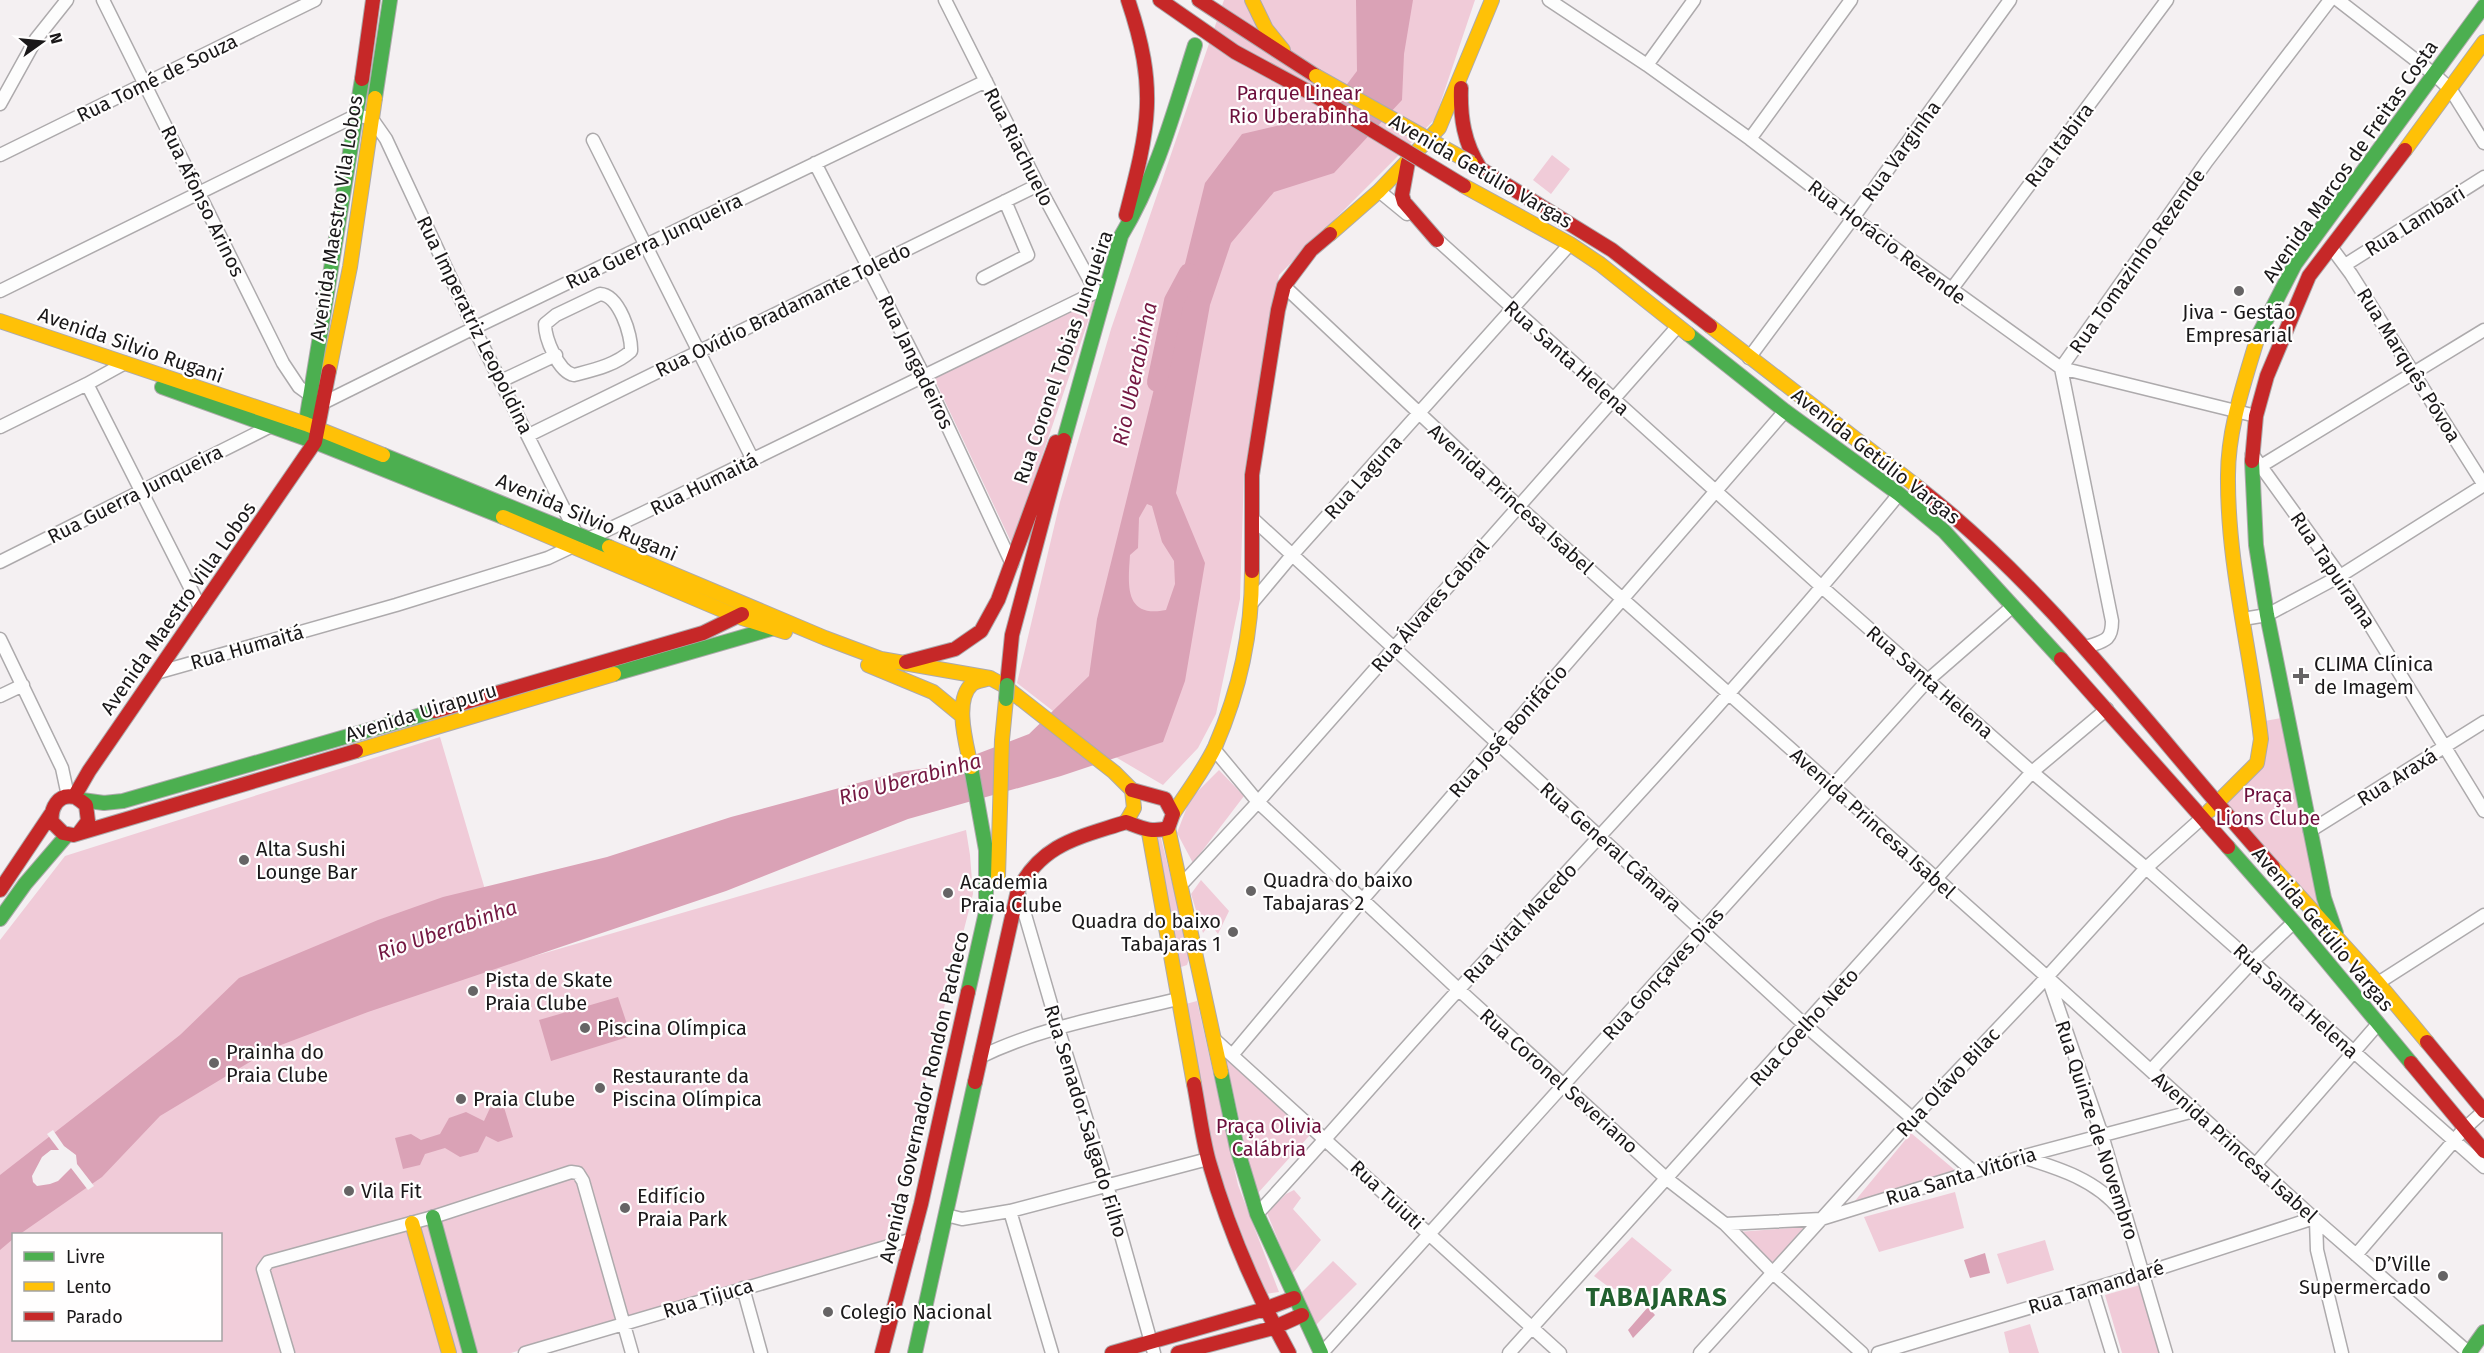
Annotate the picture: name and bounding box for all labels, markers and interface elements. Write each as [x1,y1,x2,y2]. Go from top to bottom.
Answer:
north arrow [12,12,72,72]
street label: Rua Tomé de Souza [73,29,241,127]
text: N [45,31,67,46]
street label: Avenida Marcos de Freitas Costa [2257,35,2443,287]
park label: Parque Linear Rio Uberabinha [1229,81,1369,128]
street label: Rua Riachuelo [979,84,1059,210]
street label: Avenida Maestro Vila Lobos [305,93,367,343]
street label: Rua Varginha [1856,96,1946,206]
street label: Rua Itabira [2020,98,2098,192]
street label: Avenida Getúlio Vargas [1385,109,1577,233]
street label: Rua Afonso Arinos [156,122,250,280]
street label: Rua Tomazinho Rezende [2064,164,2210,358]
street label: Rua Horácio Rezende [1803,175,1971,309]
street label: Rua Lambari [2360,181,2470,261]
street label: Rua Guerra Junqueira [562,188,746,294]
street label: Rua Imperatriz Leopoldina [412,212,538,438]
street label: Rua Coronel Tobias Junqueira [1008,227,1118,487]
street label: Rua Ovídio Bradamante Toledo [652,238,914,382]
street label: Rua Marquês Póvoa [2352,283,2466,447]
marker: Jiva - Gestão Empresarial [2232,284,2246,298]
street label: Rua Jangadeiros [873,291,959,433]
street label: Rua Santa Helena [1499,295,1635,421]
water label: Rio Uberabinha [1107,300,1163,448]
place label: Jiva - Gestão Empresarial [2182,300,2296,347]
street label: Avenida Silvio Rugani [35,302,227,388]
street label: Avenida Getúlio Vargas [1787,383,1965,529]
street label: Avenida Princesa Isabel [1424,419,1599,580]
street label: Rua Laguna [1319,430,1407,524]
street label: Rua Guerra Junqueira [43,439,227,549]
street label: Rua Humaitá [646,448,762,520]
street label: Avenida Silvio Rugani [493,468,681,566]
street label: Avenida Maestro Villa Lobos [95,497,261,719]
street label: Rua Tapuirama [2285,507,2381,633]
street label: Rua Álvares Cabral [1366,535,1494,677]
street label: Rua Humaitá [188,619,306,675]
street label: Rua Santa Helena [1862,620,1998,744]
place label: CLIMA Clínica de Imagem [2314,652,2433,699]
street label: Rua José Bonifácio [1444,660,1572,802]
marker: CLIMA Clínica de Imagem [2292,667,2310,685]
street label: Avenida Uirapuru [342,678,500,746]
street label: Avenida Princesa Isabel [1786,743,1961,904]
street label: Rua Araxá [2353,743,2441,811]
water label: Rio Uberabinha [836,747,984,811]
street label: Rua General Câmara [1535,777,1687,917]
park label: Praça Lions Clube [2216,783,2320,830]
place label: Alta Sushi Lounge Bar [256,837,358,884]
street label: Avenida Getúlio Vargas [2247,842,2399,1016]
marker: Alta Sushi Lounge Bar [237,853,251,867]
street label: Rua Vital Macedo [1458,858,1582,988]
place label: Quadra do baixo Tabajaras 2 [1263,868,1413,915]
place label: Academia Praia Clube [960,870,1062,917]
marker: Quadra do baixo Tabajaras 2 [1244,884,1258,898]
marker: Academia Praia Clube [941,886,955,900]
water label: Rio Uberabinha [374,894,520,966]
street label: Rua Gonçaves Dias [1597,903,1729,1046]
place label: Quadra do baixo Tabajaras 1 [1071,909,1221,956]
marker: Quadra do baixo Tabajaras 1 [1226,925,1240,939]
street label: Avenida Governador Rondon Pacheco [874,929,974,1265]
street label: Rua Santa Helena [2228,938,2364,1064]
street label: Rua Coelho Neto [1745,963,1863,1091]
place label: Pista de Skate Praia Clube [485,968,613,1015]
marker: Pista de Skate Praia Clube [466,984,480,998]
street label: Rua Senador Salgado Filho [1039,1002,1133,1240]
street label: Rua Coronel Severiano [1475,1003,1643,1159]
place label: Piscina Olímpica [597,1016,747,1040]
street label: Rua Quinze de Novembro [2050,1017,2144,1243]
marker: Piscina Olímpica [578,1021,592,1035]
street label: Rua Olávo Bilac [1891,1022,2005,1142]
place label: Prainha do Praia Clube [226,1040,328,1087]
marker: Prainha do Praia Clube [207,1056,221,1070]
place label: Restaurante da Piscina Olímpica [612,1064,762,1111]
street label: Avenida Princesa Isabel [2148,1067,2323,1228]
marker: Restaurante da Piscina Olímpica [593,1081,607,1095]
place label: Praia Clube [473,1087,575,1111]
marker: Praia Clube [454,1092,468,1106]
park label: Praça Olivia Calábria [1216,1114,1322,1161]
street label: Rua Santa Vitória [1883,1142,2039,1210]
street label: Rua Tuiuti [1345,1155,1429,1235]
place label: Vila Fit [361,1179,422,1203]
marker: Vila Fit [342,1184,356,1198]
place label: Edifício Praia Park [637,1184,728,1231]
marker: Edifício Praia Park [618,1201,632,1215]
legend [12,1233,222,1341]
text: Livre [66,1246,105,1268]
place label: D’Ville Supermercado [2299,1252,2431,1299]
street label: Rua Tamandaré [2025,1255,2167,1319]
marker: D’Ville Supermercado [2436,1269,2450,1283]
street label: Rua Tijuca [660,1273,756,1323]
text: Lento [66,1276,112,1298]
district label: TABAJARAS [1586,1282,1728,1313]
place label: Colegio Nacional [840,1300,992,1324]
marker: Colegio Nacional [821,1305,835,1319]
text: Parado [66,1306,123,1328]

